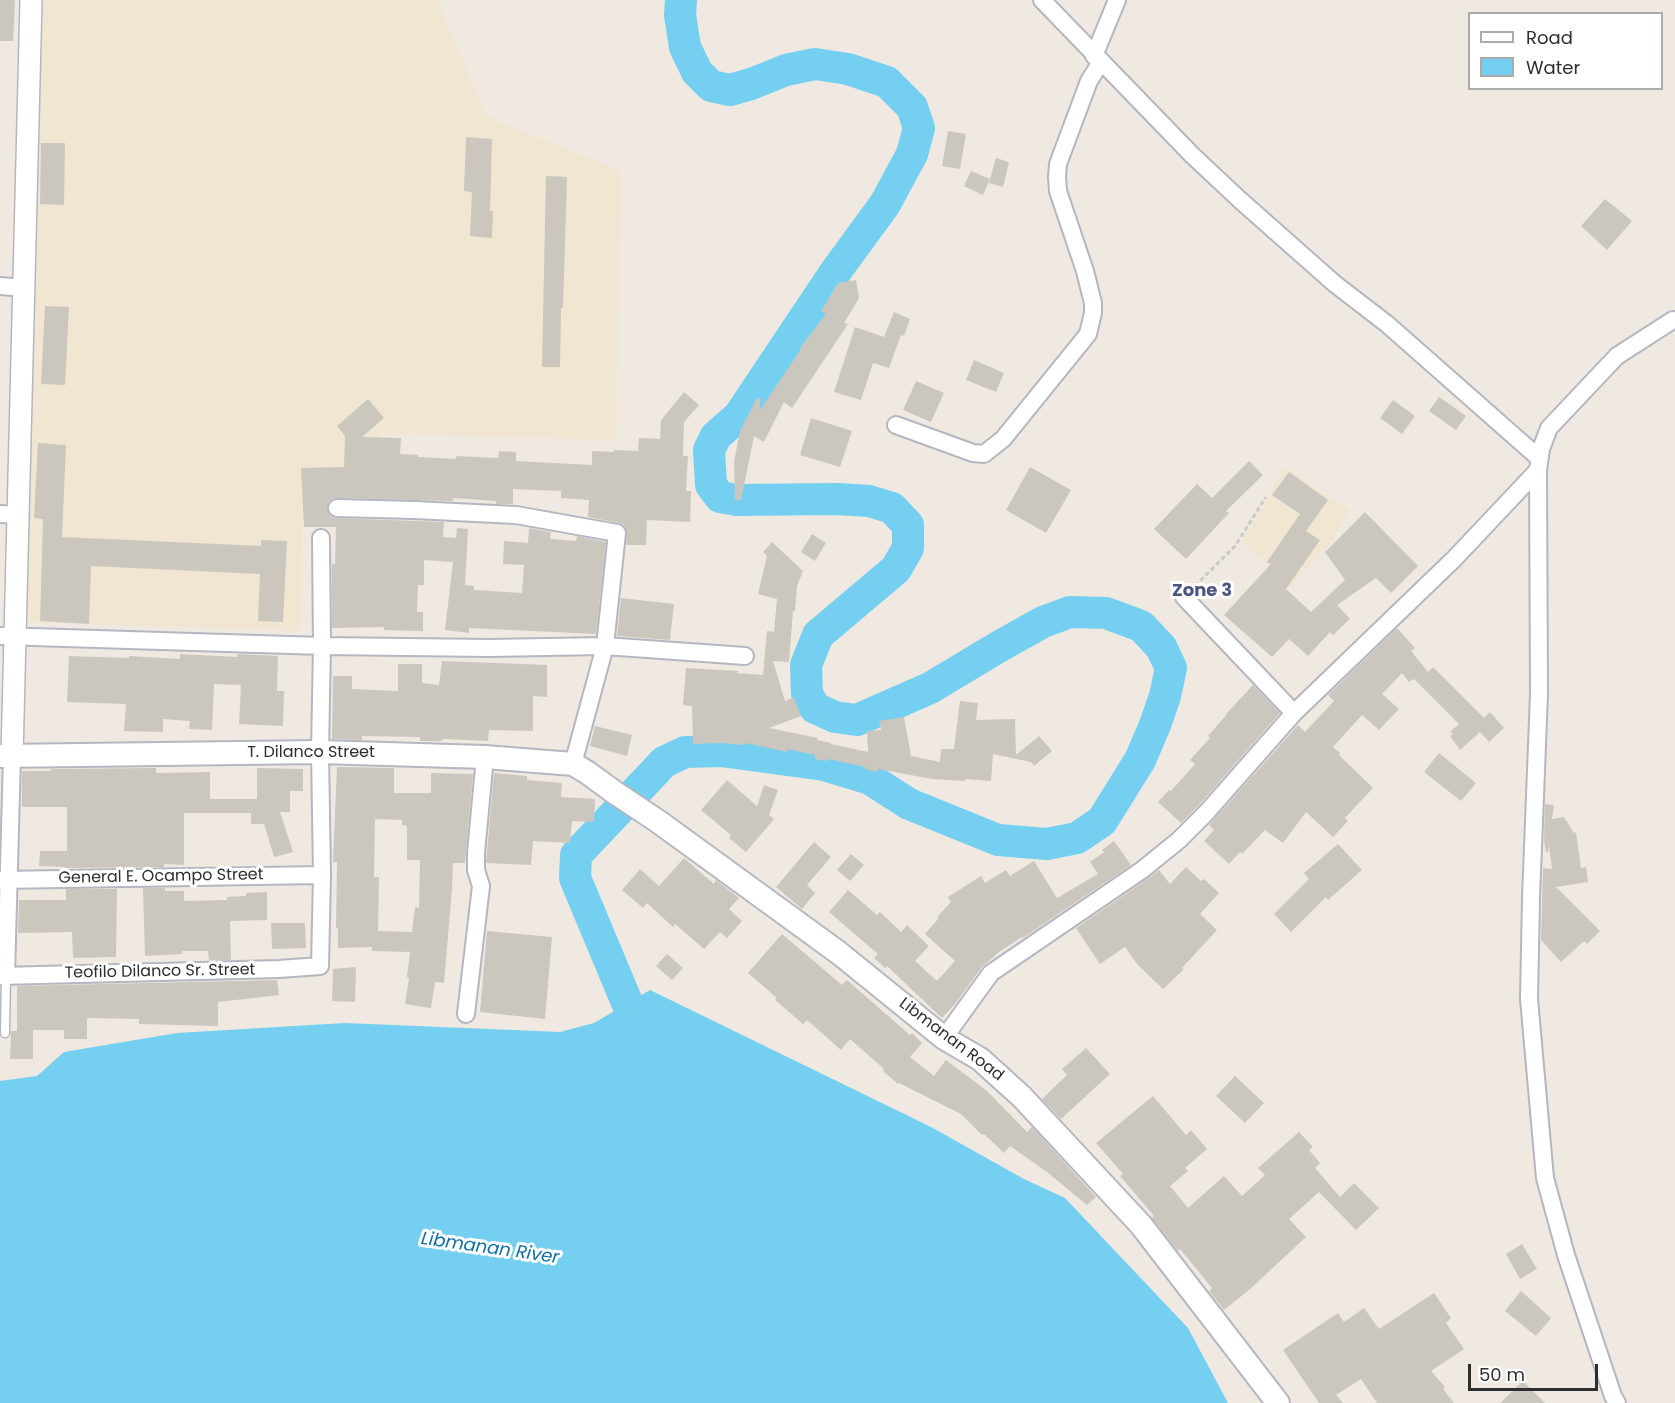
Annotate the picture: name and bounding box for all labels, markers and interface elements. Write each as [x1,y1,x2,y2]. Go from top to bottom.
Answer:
legend [1468,12,1663,90]
text: Road [1526,25,1573,50]
text: Water [1526,55,1580,80]
district label: Zone 3 [1172,580,1232,602]
street label: T. Dilanco Street [247,743,375,763]
street label: General E. Ocampo Street [58,866,264,888]
street label: Teofilo Dilanco Sr. Street [64,961,256,983]
street label: Libmanan Road [895,994,1007,1086]
water label: Libmanan River [420,1229,560,1269]
scale bar [1471,1352,1602,1390]
text: 50 m [1479,1362,1525,1387]

